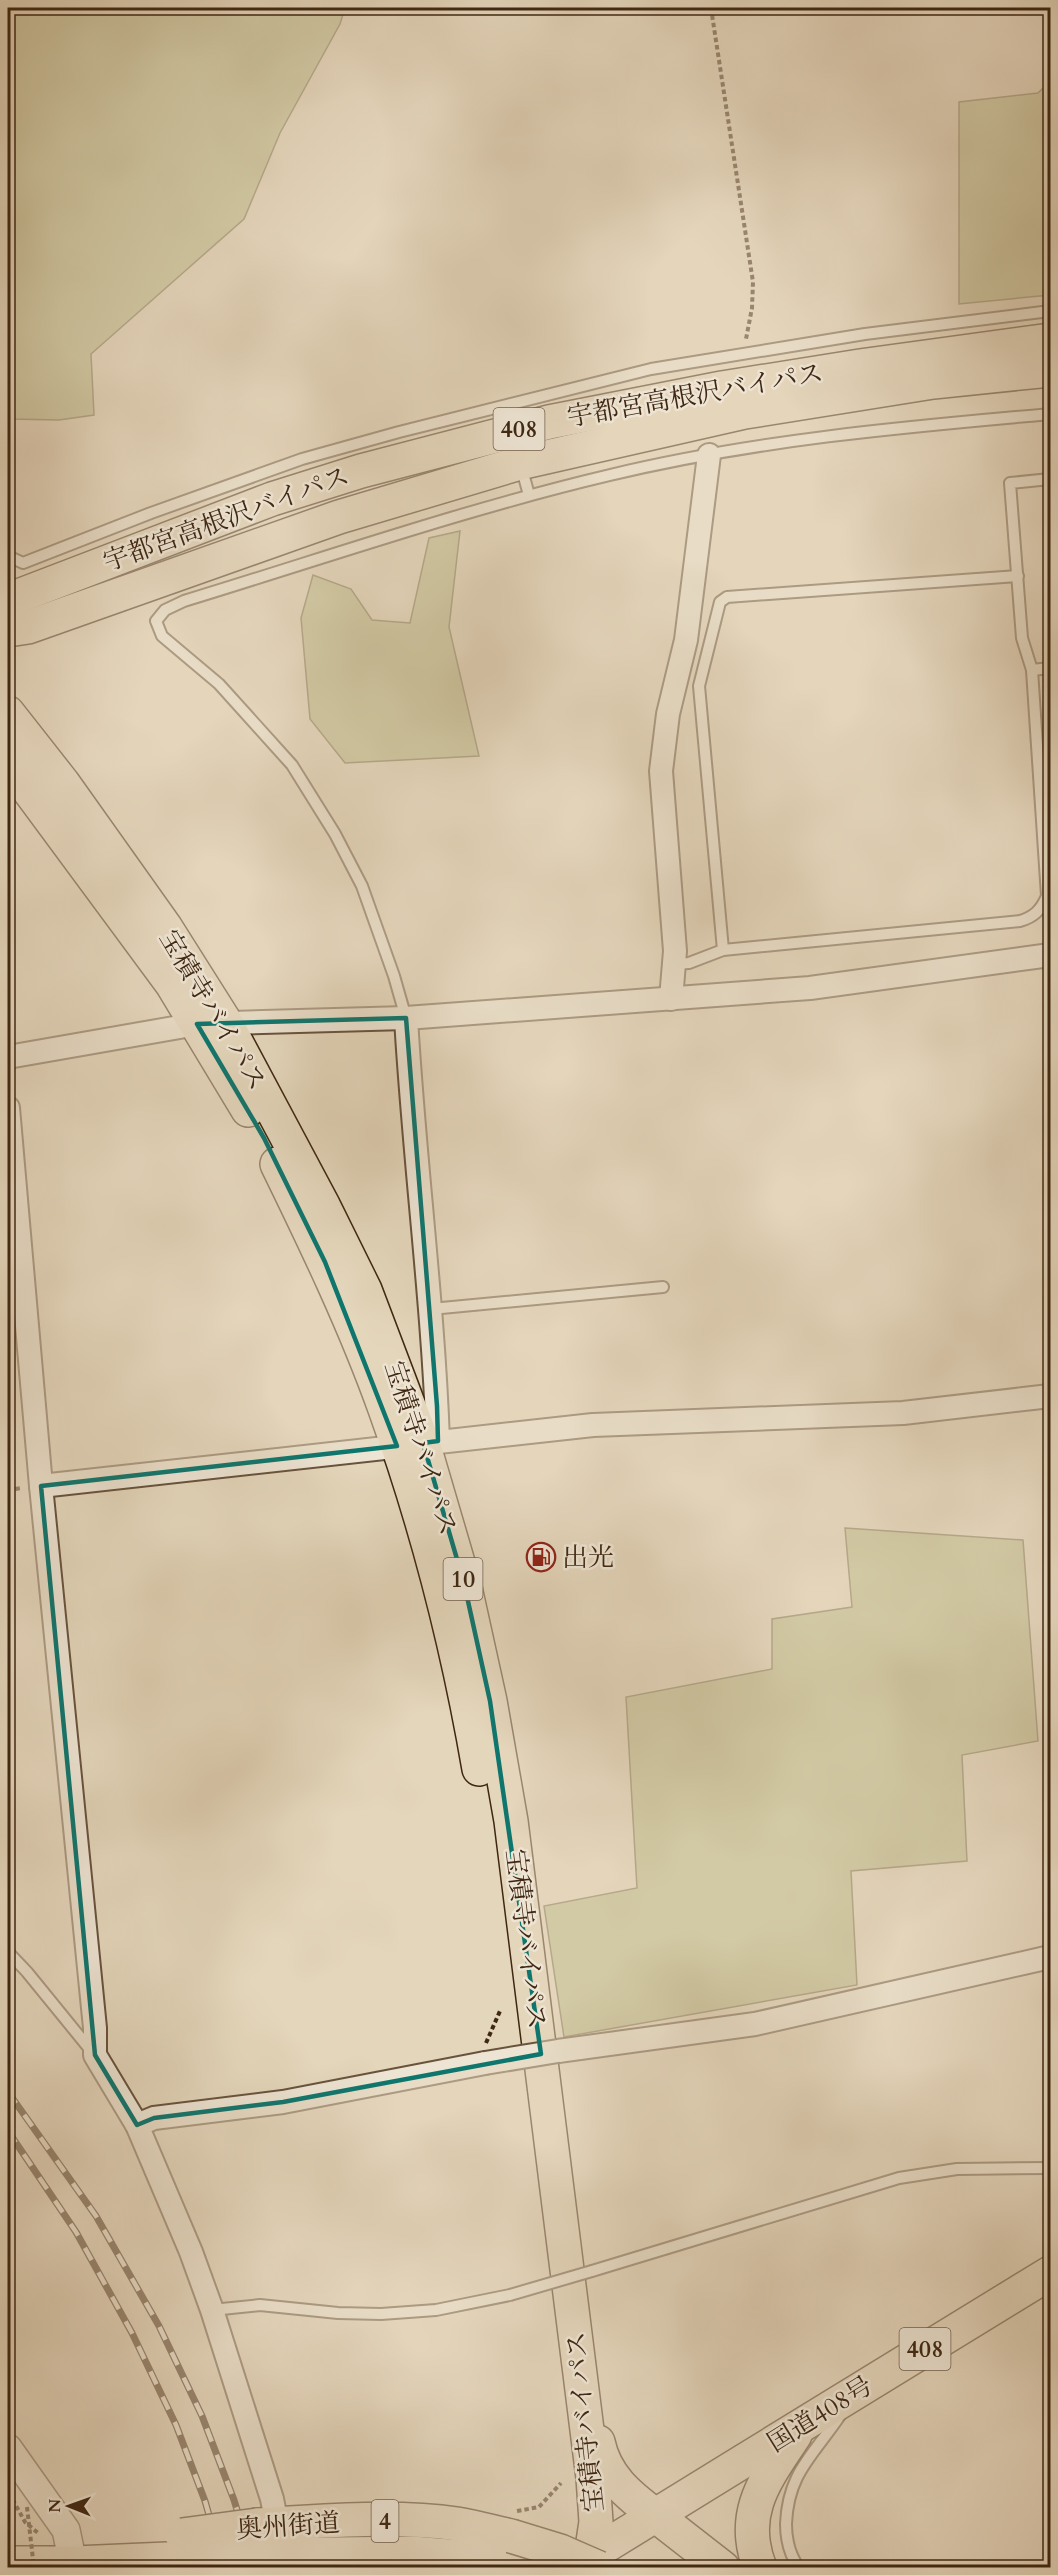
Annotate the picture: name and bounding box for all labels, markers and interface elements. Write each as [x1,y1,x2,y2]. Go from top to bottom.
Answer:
street label: 宇都宮高根沢バイパス [564,355,826,435]
road number: 408 [494,408,544,450]
street label: 宇都宮高根沢バイパス [98,458,354,580]
street label: 宝積寺バイパス [151,923,275,1097]
street label: 宝積寺バイパス [376,1356,466,1540]
place label: 出光 [562,1540,614,1575]
fuel station icon: 出光 [525,1541,557,1573]
road number: 10 [444,1558,482,1600]
street label: 宝積寺バイパス [498,1847,554,2031]
road number: 408 [900,2328,950,2370]
street label: 宝積寺バイパス [558,2330,612,2514]
street label: 国道408号 [761,2368,879,2460]
north arrow [39,2476,99,2536]
text: N [44,2499,66,2513]
road number: 4 [372,2500,398,2542]
street label: 奥州街道 [235,2505,341,2547]

